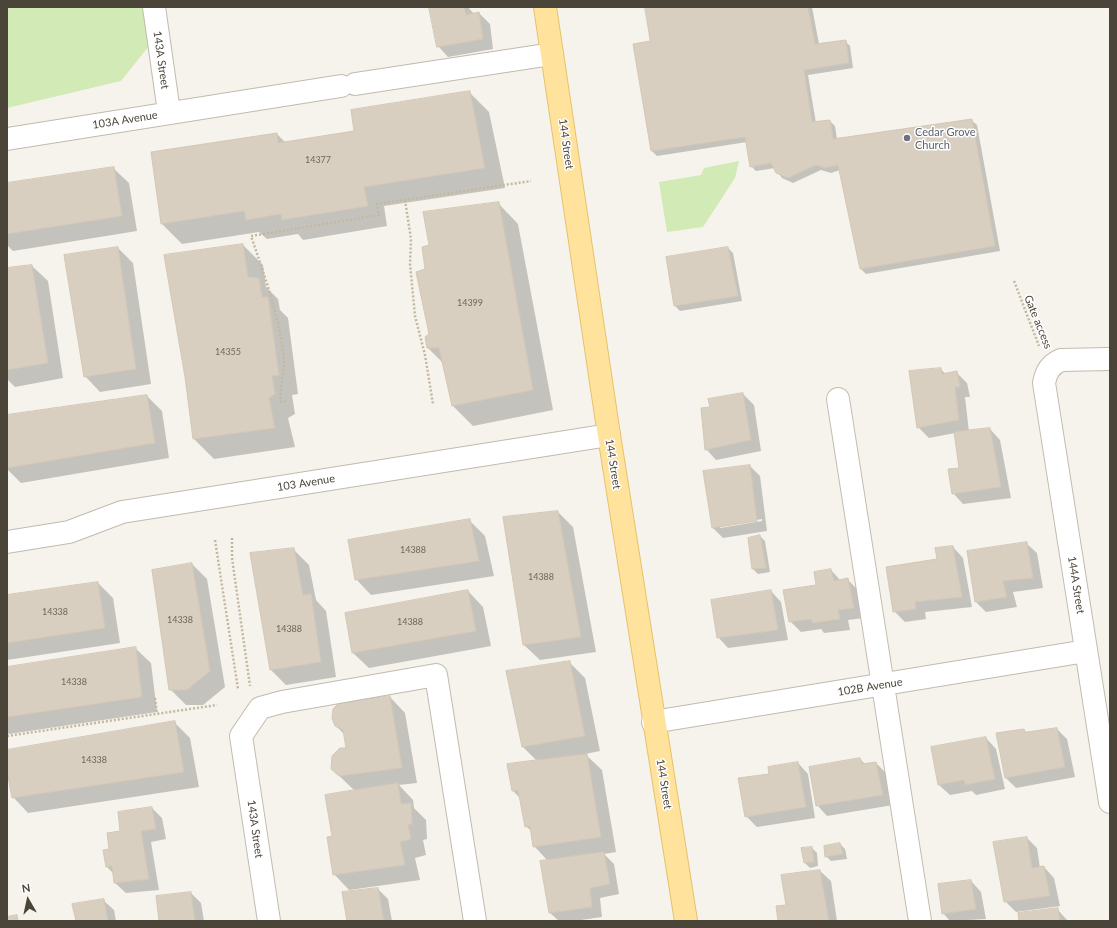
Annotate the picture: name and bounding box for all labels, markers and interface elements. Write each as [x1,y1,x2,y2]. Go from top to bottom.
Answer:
street label: 143A Street [150,30,172,90]
street label: 103A Avenue [91,108,159,132]
street label: 144 Street [556,118,576,170]
place label: Cedar Grove Church [915,125,976,151]
marker: Cedar Grove Church [902,133,912,143]
house number: 14377 [305,155,331,165]
street label: Gate access [1021,293,1055,351]
house number: 14399 [457,298,483,308]
house number: 14355 [215,347,241,357]
street label: 144 Street [602,438,624,490]
street label: 103 Avenue [276,472,336,494]
house number: 14388 [400,545,426,555]
street label: 144A Street [1065,555,1087,615]
house number: 14388 [528,572,554,582]
house number: 14338 [42,607,68,617]
house number: 14338 [167,615,193,625]
house number: 14388 [397,617,423,627]
house number: 14388 [276,624,302,634]
street label: 102B Avenue [837,675,903,699]
house number: 14338 [61,677,87,687]
house number: 14338 [81,755,107,765]
street label: 144 Street [653,758,675,810]
street label: 143A Street [244,799,266,859]
north arrow [8,880,48,920]
text: N [21,881,31,895]

